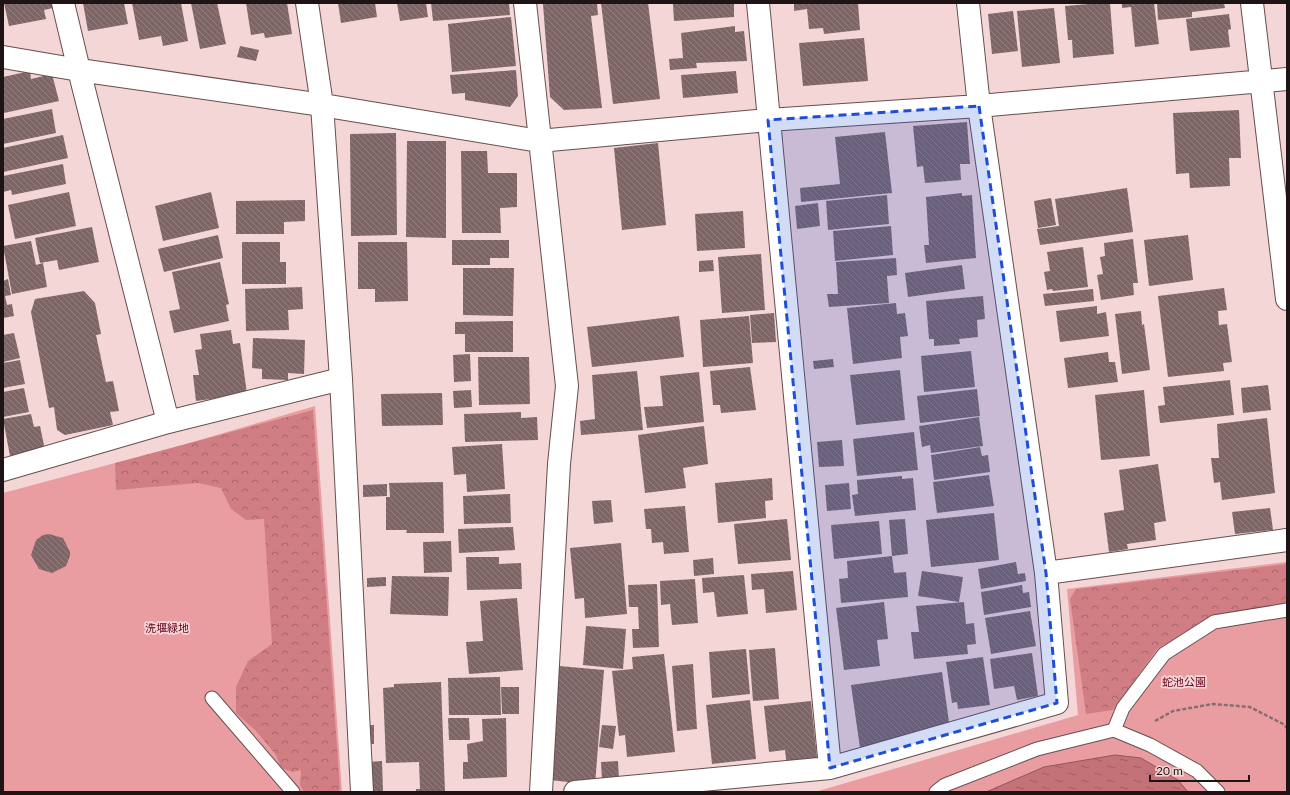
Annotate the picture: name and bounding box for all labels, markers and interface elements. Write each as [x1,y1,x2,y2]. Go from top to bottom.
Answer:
park label: 洗堰緑地 [145,621,189,634]
park label: 蛇池公園 [1162,675,1206,688]
scale bar [1150,757,1249,783]
text: 20 m [1156,763,1183,778]

